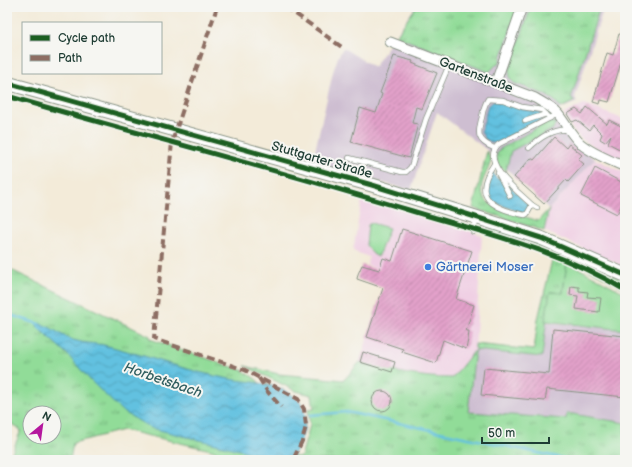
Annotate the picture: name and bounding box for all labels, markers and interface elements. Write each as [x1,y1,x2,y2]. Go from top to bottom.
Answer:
legend [22,22,162,74]
text: Cycle path [58,31,115,46]
text: Path [58,51,83,66]
street label: Gartenstraße [437,54,515,97]
street label: Stuttgarter Straße [270,138,375,182]
place label: Gärtnerei Moser [436,259,533,275]
marker: Gärtnerei Moser [423,262,433,272]
water label: Horbetsbach [122,359,205,401]
north arrow [22,405,62,445]
text: N [40,409,53,424]
scale bar [482,419,549,445]
text: 50 m [488,426,515,441]

